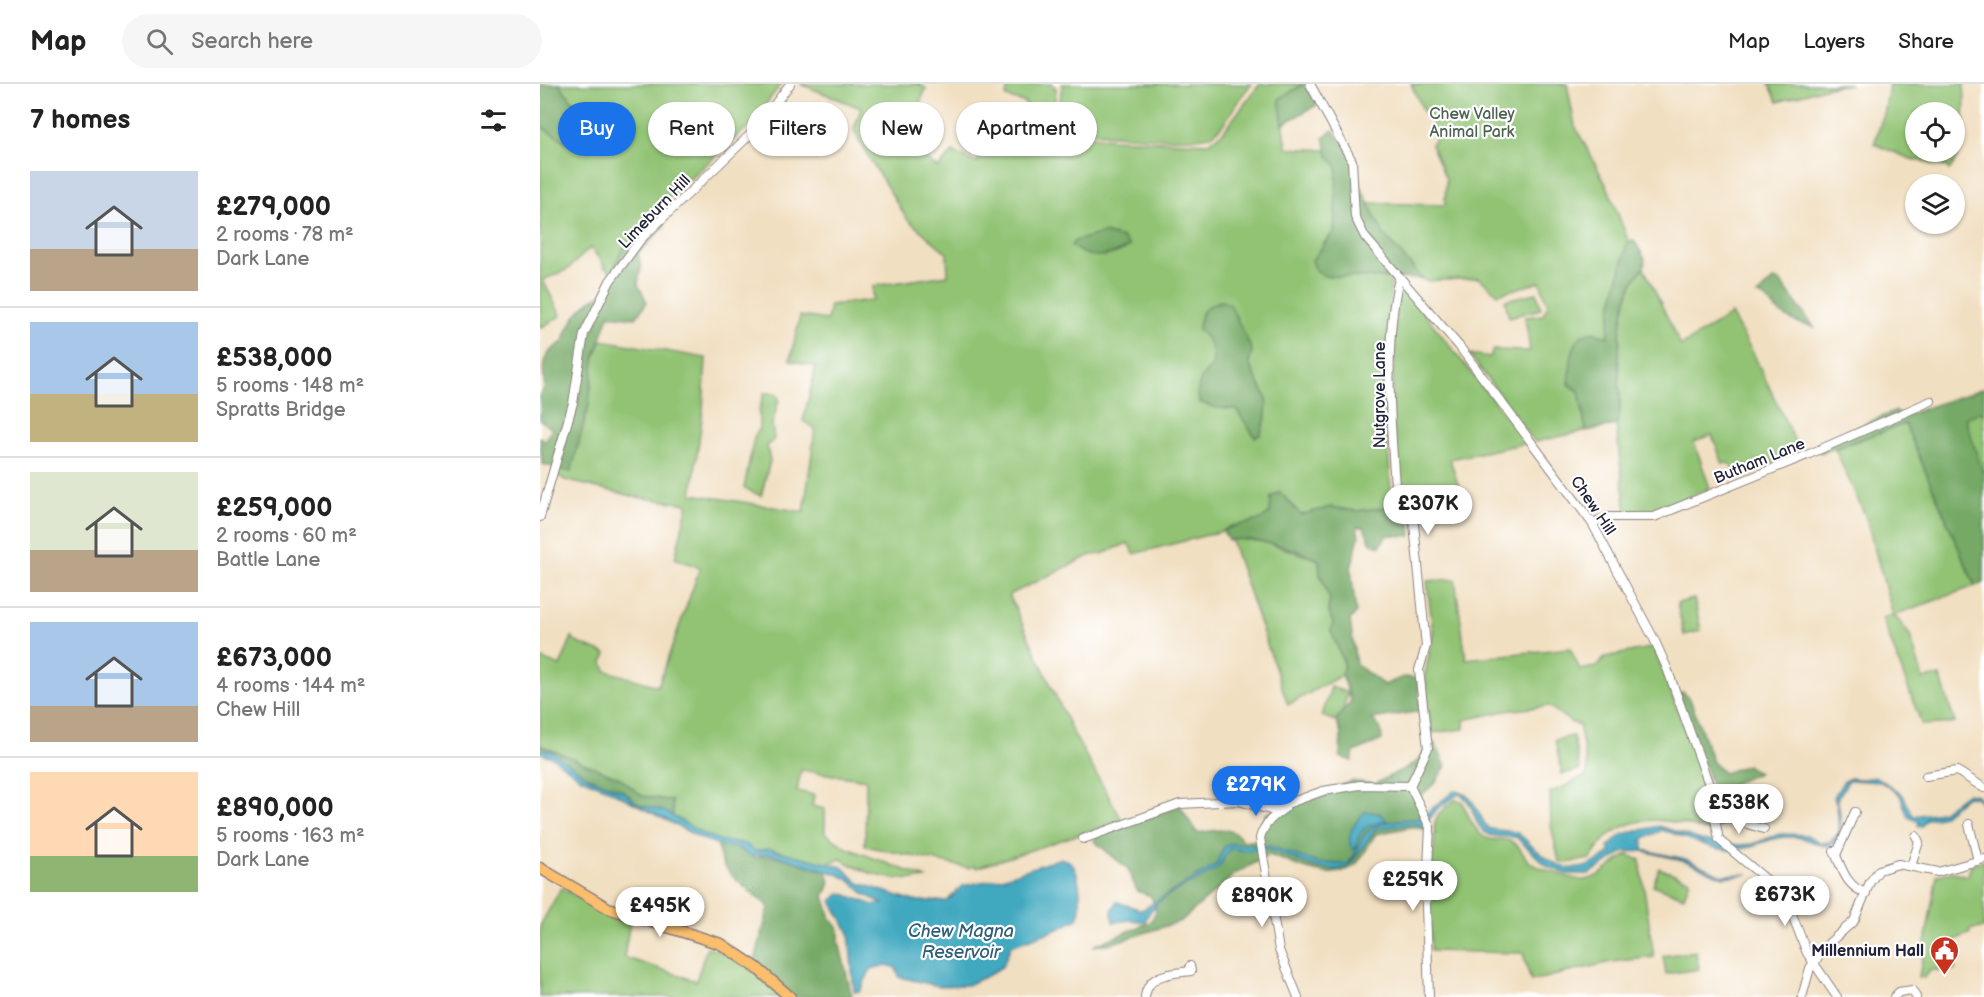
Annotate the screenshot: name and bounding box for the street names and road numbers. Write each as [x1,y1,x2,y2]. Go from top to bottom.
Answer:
street label: Limeburn Hill [615,171,695,253]
street label: Nutgrove Lane [1371,341,1390,448]
street label: Butham Lane [1711,434,1808,488]
street label: Chew Hill [1566,473,1619,539]

